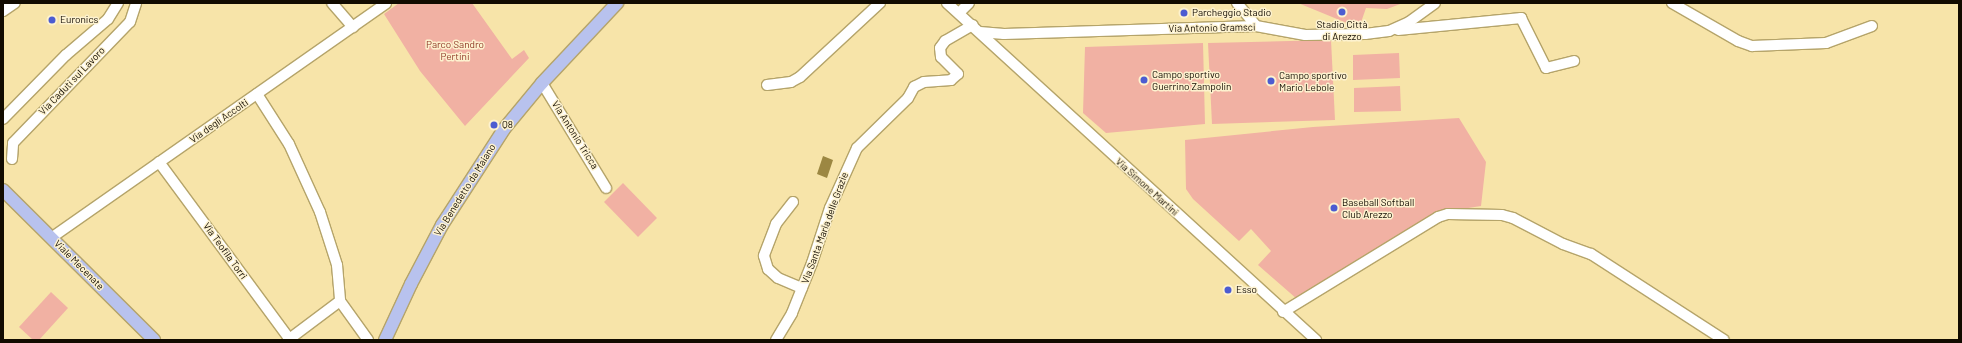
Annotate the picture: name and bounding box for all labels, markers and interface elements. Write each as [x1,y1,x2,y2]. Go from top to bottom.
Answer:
place label: Parcheggio Stadio [1192,7,1271,19]
marker: Stadio Città di Arezzo [1337,7,1347,17]
marker: Parcheggio Stadio [1179,8,1189,18]
place label: Euronics [60,14,98,26]
marker: Euronics [47,15,57,25]
place label: Stadio Città di Arezzo [1316,18,1368,42]
street label: Via Antonio Gramsci [1168,21,1256,35]
park label: Parco Sandro Pertini [426,38,484,62]
street label: Via Caduti sul Lavoro [36,44,108,118]
place label: Campo sportivo Guerrino Zampolin [1152,68,1231,92]
place label: Campo sportivo Mario Lebole [1279,69,1347,92]
marker: Campo sportivo Guerrino Zampolin [1139,75,1149,85]
marker: Campo sportivo Mario Lebole [1266,76,1276,86]
street label: Via degli Accolti [187,96,251,146]
street label: Via Antonio Tricca [549,99,601,171]
place label: Q8 [502,119,513,131]
marker: Q8 [489,120,499,130]
street label: Via Benedetto da Maiano [432,142,498,238]
street label: Via Simone Martini [1113,156,1181,218]
street label: Via Santa Maria delle Grazie [799,170,851,286]
place label: Baseball Softball Club Arezzo [1342,196,1414,220]
marker: Baseball Softball Club Arezzo [1329,203,1339,213]
street label: Via Teofila Torri [200,220,250,282]
street label: Viale Mecenate [52,238,106,292]
place label: Esso [1236,284,1257,296]
marker: Esso [1223,285,1233,295]

